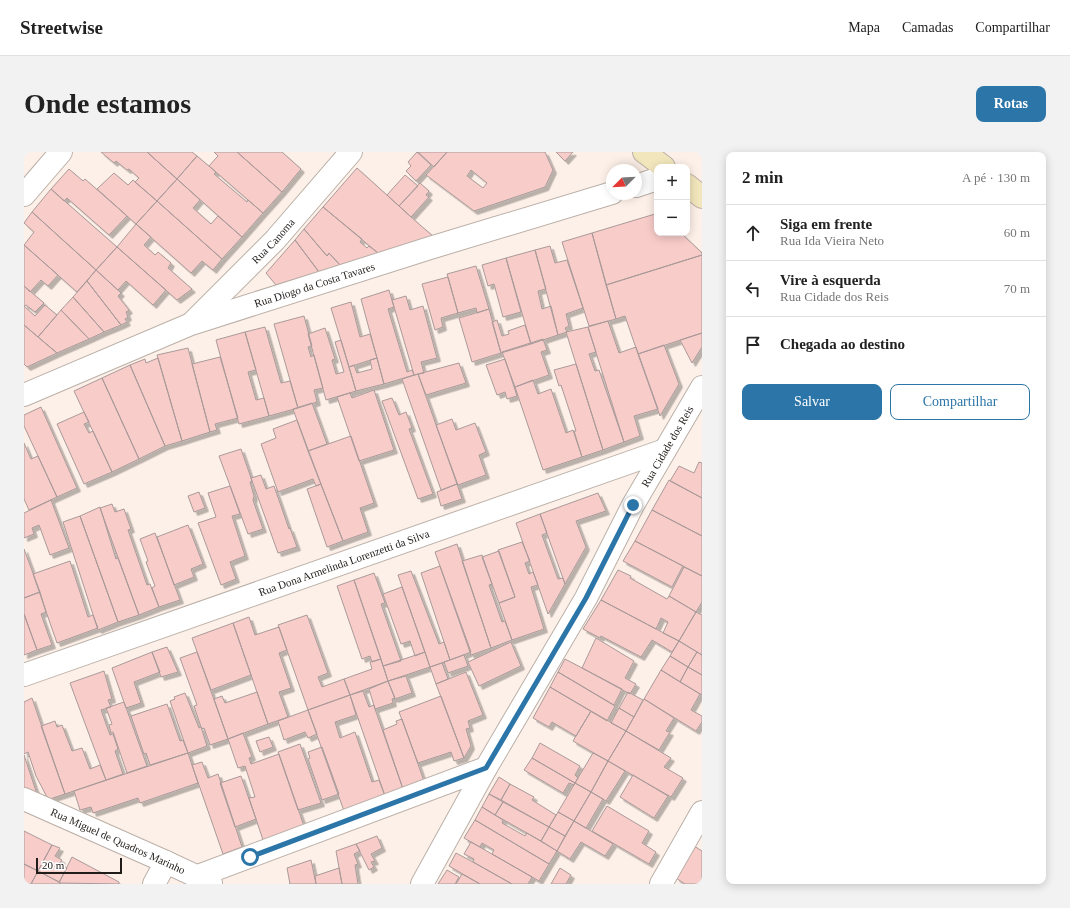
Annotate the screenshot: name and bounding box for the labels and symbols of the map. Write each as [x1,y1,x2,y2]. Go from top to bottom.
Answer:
north arrow [606,164,642,200]
street label: Rua Canoma [249,216,297,266]
street label: Rua Diogo da Costa Tavares [253,260,376,309]
street label: Rua Cidade dos Reis [639,403,696,489]
route end [624,496,642,514]
street label: Rua Dona Armelinda Lorenzetti da Silva [257,527,431,598]
street label: Rua Miguel de Quadros Marinho [49,806,188,876]
route start [241,848,259,866]
scale bar [36,856,122,875]

